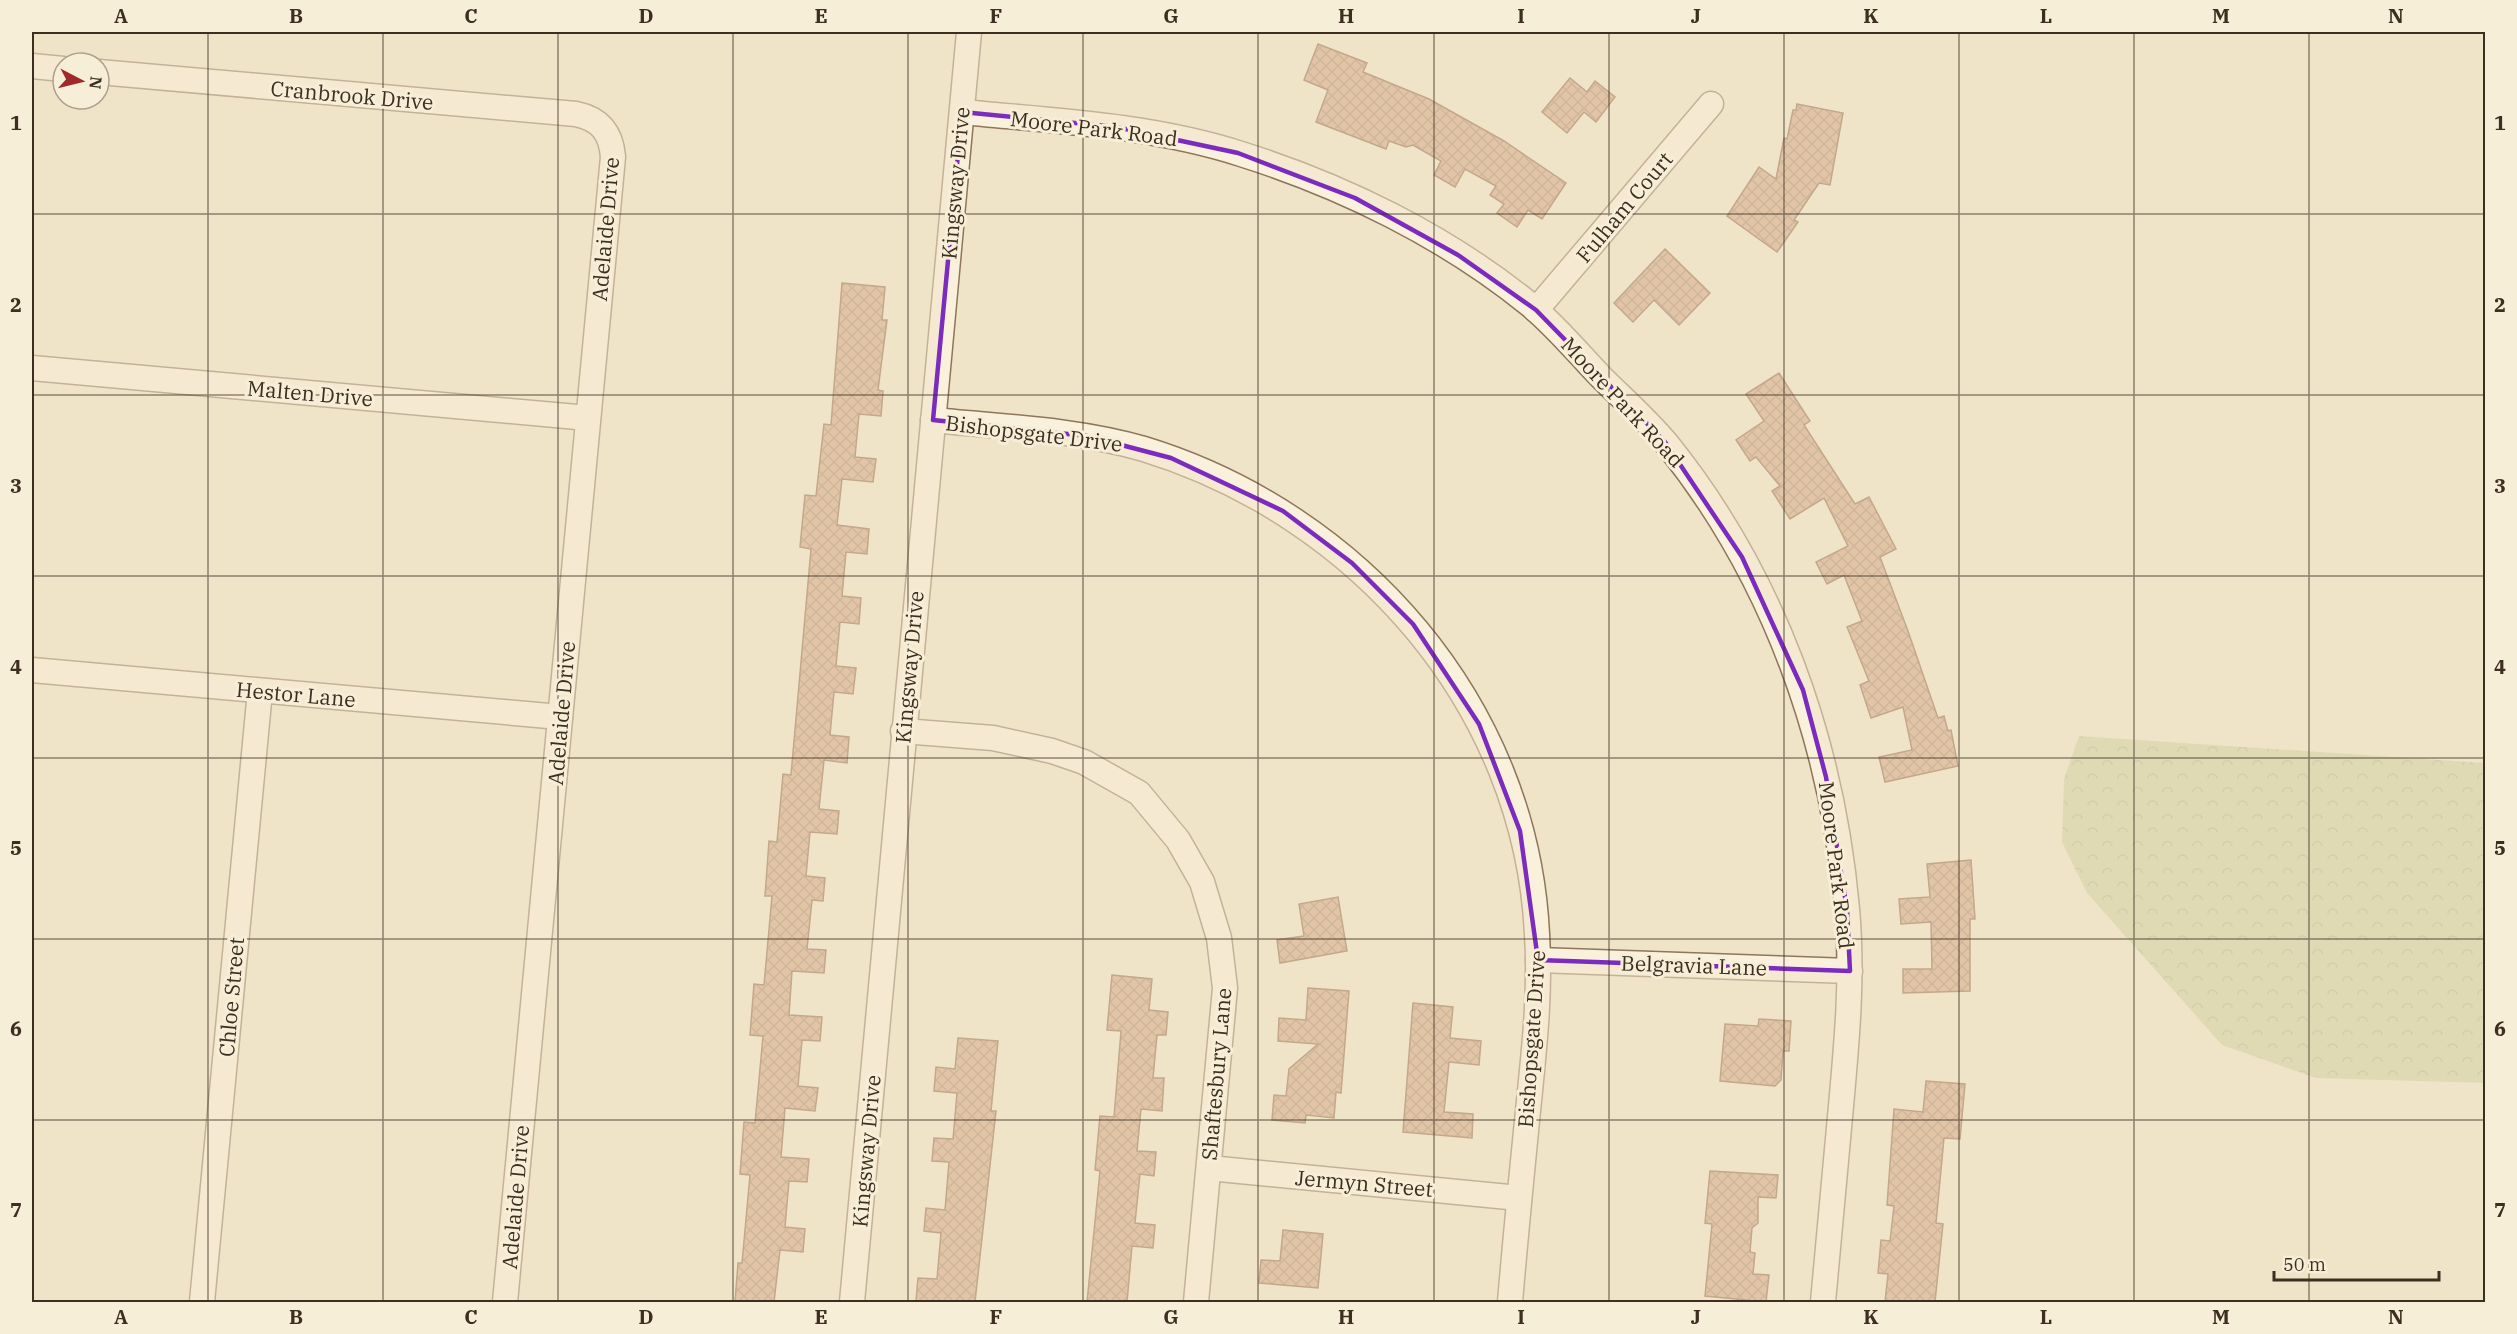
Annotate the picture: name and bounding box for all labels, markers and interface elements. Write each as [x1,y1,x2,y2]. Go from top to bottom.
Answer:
text: A [114,2,128,29]
text: B [289,2,303,29]
text: C [464,2,478,29]
text: D [638,2,654,29]
text: E [814,2,828,29]
text: F [990,2,1002,29]
text: G [1163,2,1179,29]
text: H [1338,2,1354,29]
text: I [1517,2,1525,29]
text: J [1691,2,1701,29]
text: K [1863,2,1879,29]
text: L [2040,2,2052,29]
text: M [2212,2,2230,29]
text: N [2388,2,2404,29]
north arrow [51,51,111,111]
street label: Cranbrook Drive [269,74,435,116]
text: N [85,75,107,90]
street label: Moore Park Road [1009,104,1180,152]
street label: Kingsway Drive [934,106,976,260]
text: 1 [10,109,22,136]
text: 1 [2494,109,2506,136]
street label: Fulham Court [1569,146,1679,268]
street label: Adelaide Drive [585,156,625,302]
text: 2 [10,291,22,318]
text: 2 [2494,291,2506,318]
street label: Moore Park Road [1555,331,1691,473]
street label: Malten Drive [246,374,374,412]
street label: Bishopsgate Drive [944,408,1124,458]
text: 3 [10,472,22,499]
text: 3 [2494,472,2506,499]
street label: Kingsway Drive [888,590,930,744]
street label: Adelaide Drive [541,640,581,786]
text: 4 [10,653,22,680]
text: 4 [2494,653,2506,680]
street label: Hestor Lane [235,675,357,713]
street label: Moore Park Road [1813,780,1861,951]
text: 5 [10,834,22,861]
text: 5 [2494,834,2506,861]
street label: Chloe Street [212,936,250,1058]
street label: Belgravia Lane [1620,948,1768,982]
street label: Bishopsgate Drive [1511,949,1551,1129]
street label: Shaftesbury Lane [1195,987,1237,1161]
text: 6 [10,1015,22,1042]
text: 6 [2494,1015,2506,1042]
street label: Kingsway Drive [845,1074,887,1228]
street label: Adelaide Drive [495,1124,535,1270]
street label: Jermyn Street [1294,1163,1434,1203]
text: 7 [10,1196,22,1223]
text: 7 [2494,1196,2506,1223]
scale bar [2274,1244,2439,1282]
text: 50 m [2283,1253,2326,1276]
text: A [114,1303,128,1330]
text: B [289,1303,303,1330]
text: C [464,1303,478,1330]
text: D [638,1303,654,1330]
text: E [814,1303,828,1330]
text: F [990,1303,1002,1330]
text: G [1163,1303,1179,1330]
text: H [1338,1303,1354,1330]
text: I [1517,1303,1525,1330]
text: J [1691,1303,1701,1330]
text: K [1863,1303,1879,1330]
text: L [2040,1303,2052,1330]
text: M [2212,1303,2230,1330]
text: N [2388,1303,2404,1330]

